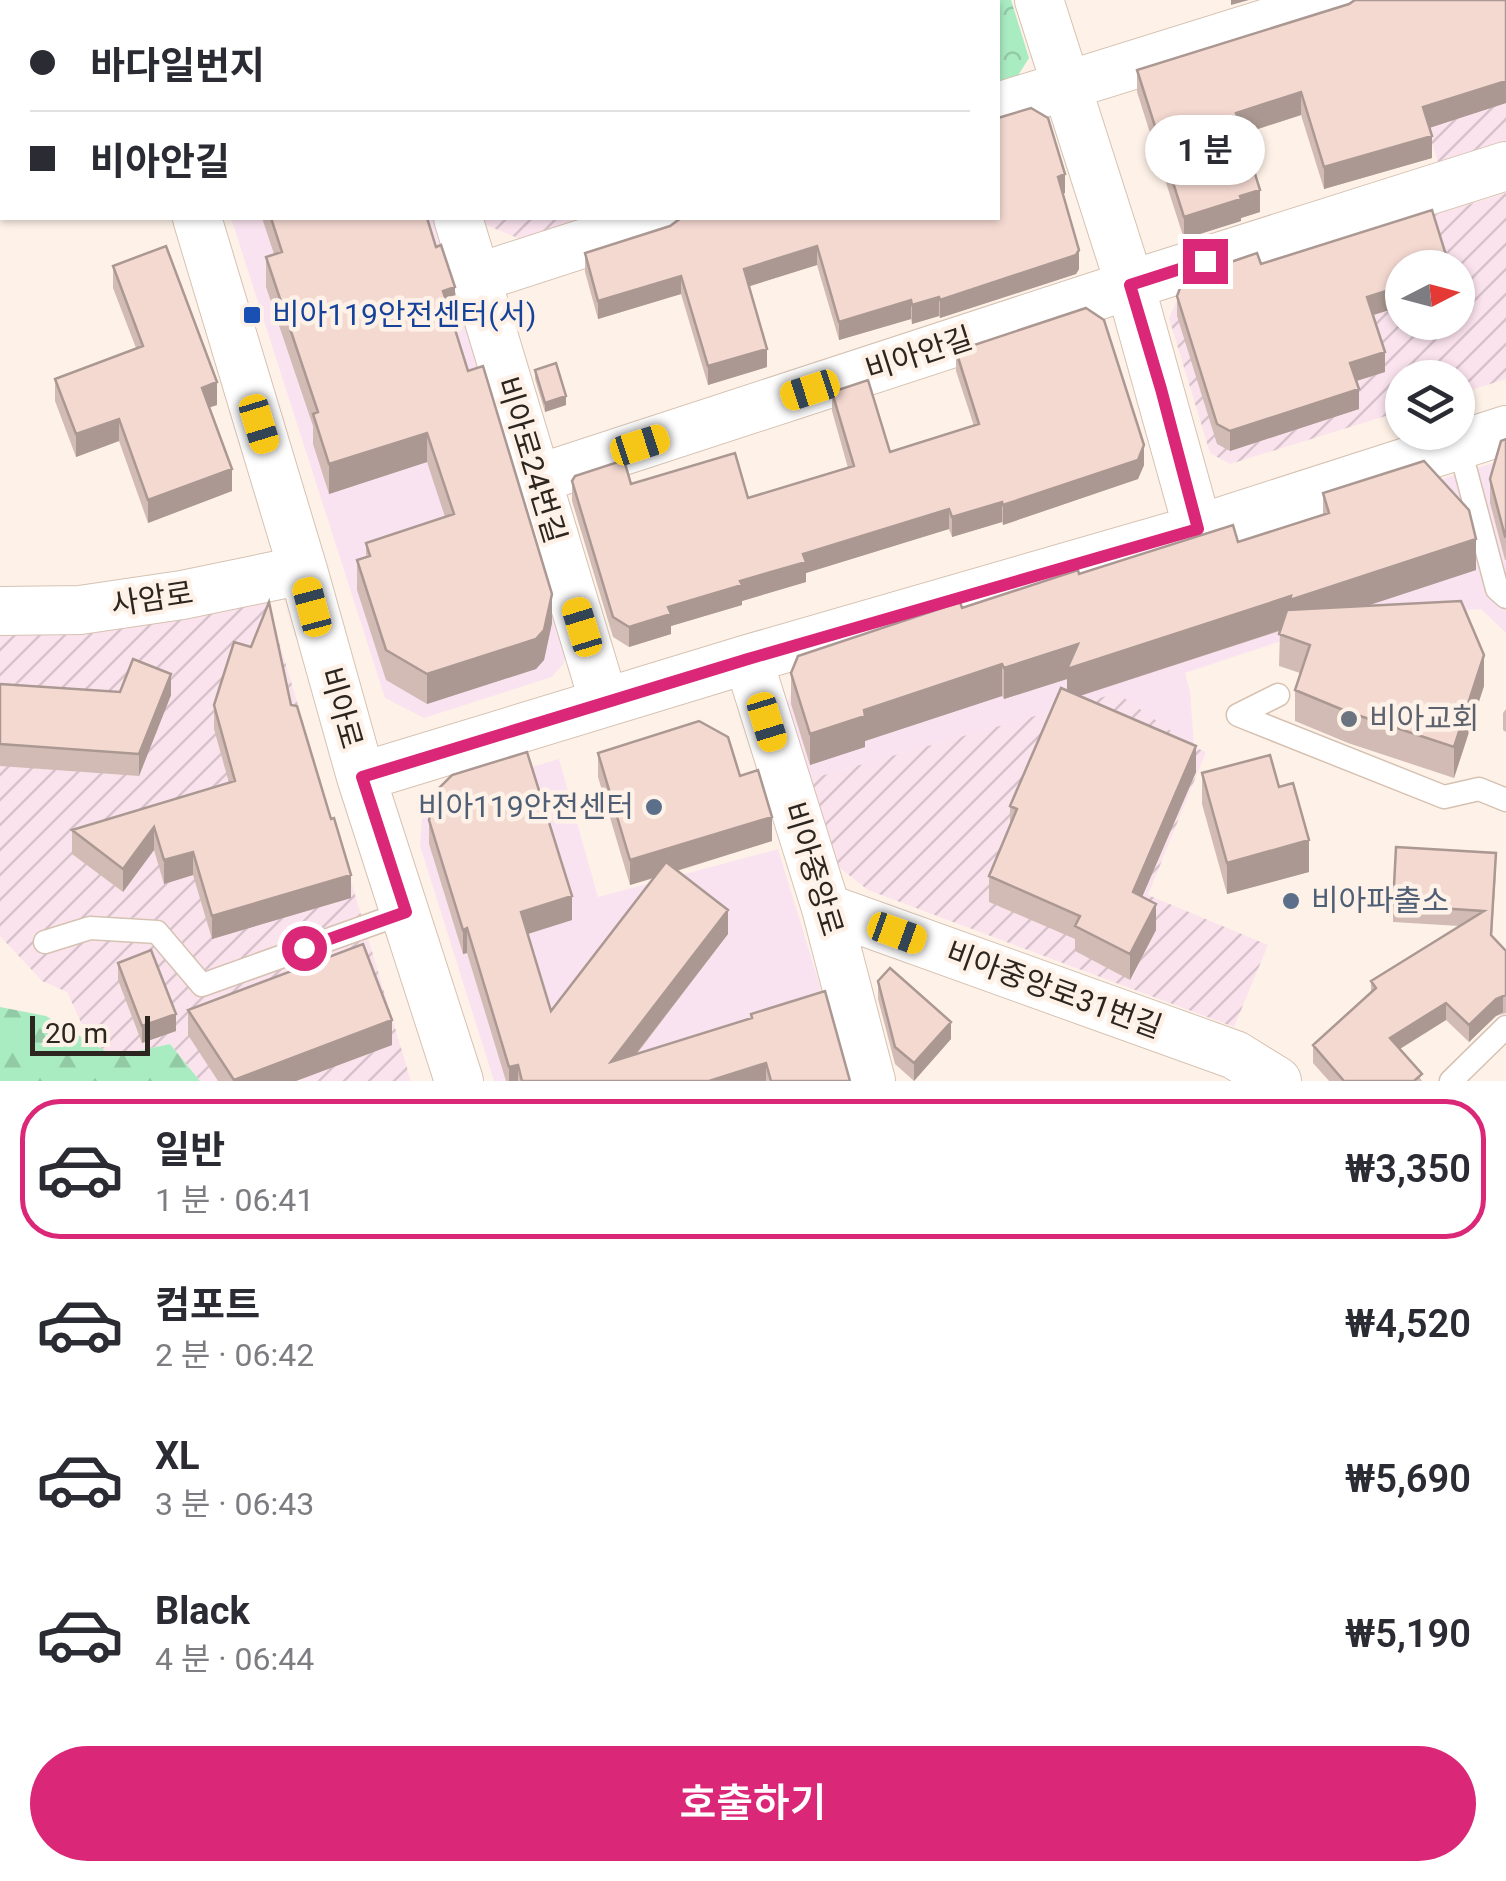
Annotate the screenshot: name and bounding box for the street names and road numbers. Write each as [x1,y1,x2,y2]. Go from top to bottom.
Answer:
street label: 비아안길 [861,320,977,387]
street label: 비아로24번길 [490,373,573,547]
street label: 사암로 [108,575,196,622]
street label: 비아로 [313,663,370,752]
street label: 비아중앙로 [777,798,850,940]
street label: 비아중앙로31번길 [942,934,1167,1045]

